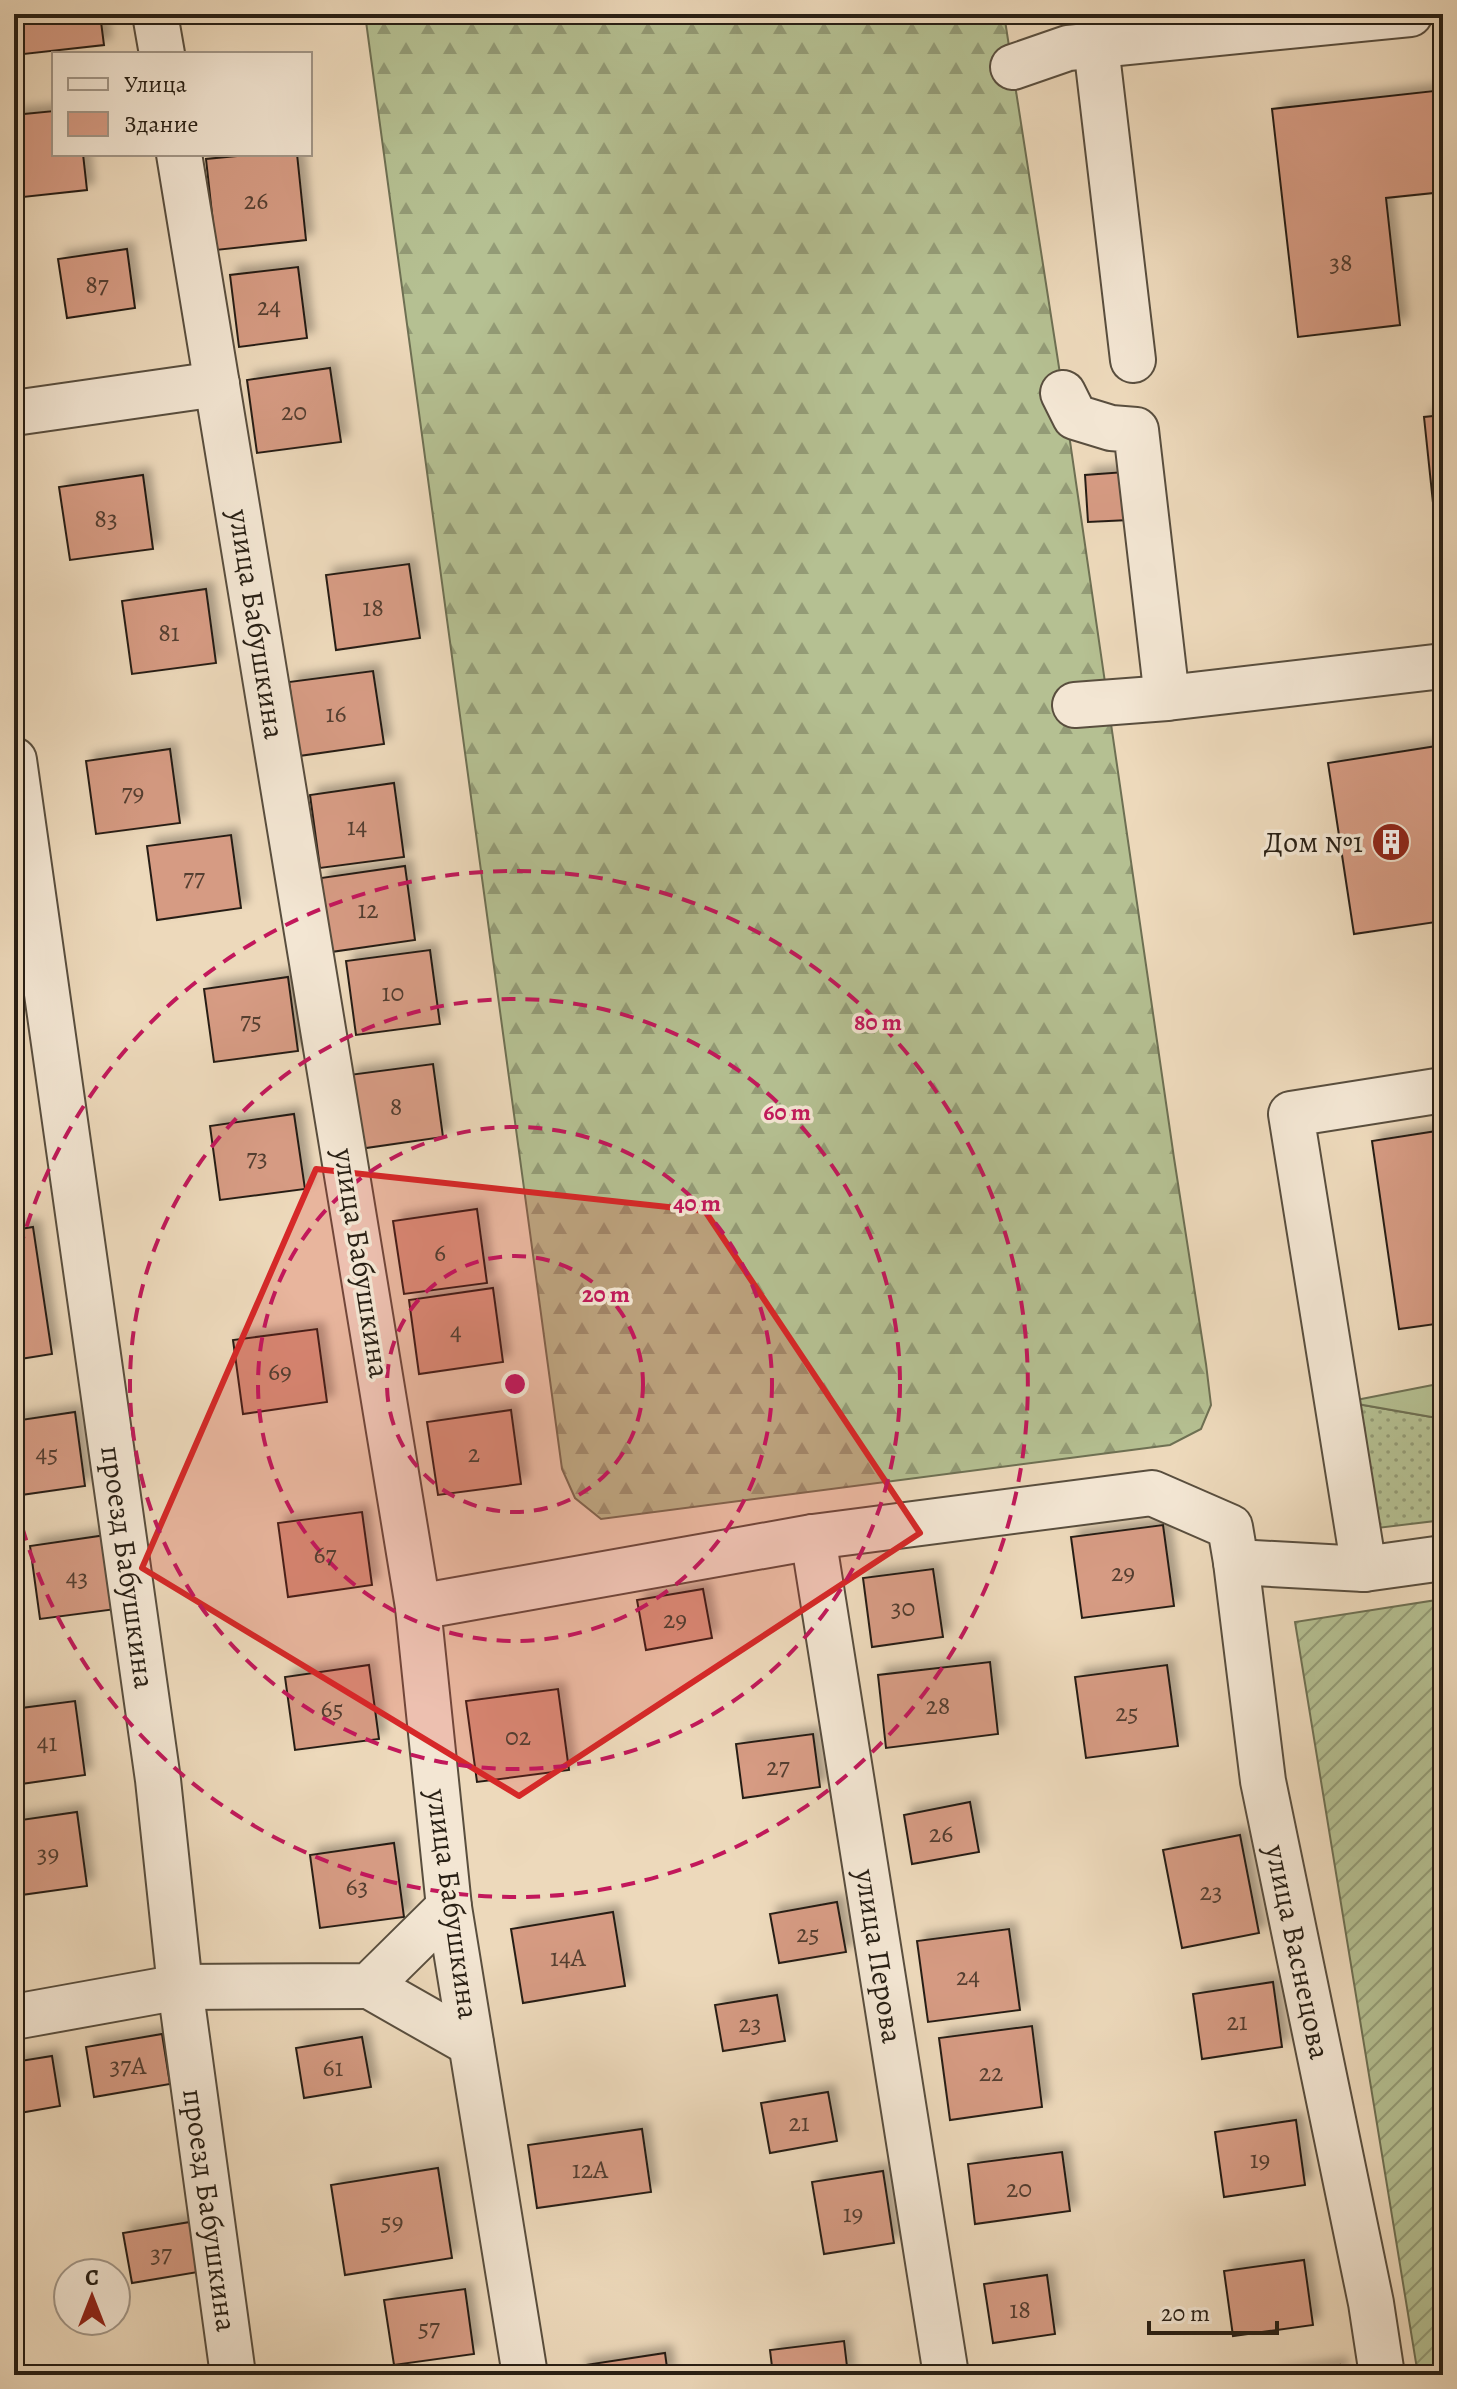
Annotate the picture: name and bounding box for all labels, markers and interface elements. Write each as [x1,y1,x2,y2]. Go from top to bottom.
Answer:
legend [52,52,312,156]
text: Улица [124,68,187,100]
text: Здание [124,108,199,140]
house number: 26 [244,183,268,218]
house number: 38 [1329,245,1353,280]
house number: 87 [85,267,109,302]
house number: 24 [257,289,281,324]
house number: 20 [281,394,307,429]
house number: 83 [94,501,118,536]
street label: улица Бабушкина [219,505,295,742]
house number: 18 [362,590,384,625]
house number: 81 [158,615,180,650]
house number: 16 [326,696,346,731]
house number: 79 [122,775,144,810]
house number: 14 [347,809,368,844]
building icon: Дом №1 [1370,821,1412,863]
place label: Дом №1 [1264,822,1363,862]
house number: 77 [183,860,205,895]
house number: 12 [357,892,379,927]
house number: 10 [382,975,404,1010]
house number: 75 [240,1003,262,1038]
text: 80 m [854,1006,902,1038]
house number: 8 [390,1089,402,1124]
text: 60 m [763,1096,811,1128]
house number: 73 [246,1140,268,1175]
street label: улица Бабушкина [324,1144,400,1381]
text: 40 m [673,1187,721,1219]
house number: 6 [434,1235,446,1270]
text: 20 m [582,1278,630,1310]
house number: 4 [450,1314,462,1349]
house number: 69 [268,1354,292,1389]
centre of rings [501,1370,529,1398]
house number: 45 [36,1436,58,1471]
house number: 2 [468,1436,480,1471]
street label: проезд Бабушкина [91,1443,165,1691]
house number: 67 [314,1537,337,1572]
house number: 29 [1111,1555,1135,1590]
house number: 43 [66,1560,88,1595]
house number: 30 [891,1590,915,1625]
house number: 29 [663,1602,687,1637]
house number: 28 [926,1688,950,1723]
house number: 65 [320,1691,344,1726]
house number: 25 [1115,1695,1139,1730]
house number: 02 [505,1719,531,1754]
house number: 41 [37,1725,57,1760]
house number: 27 [766,1749,790,1784]
street label: улица Бабушкина [417,1785,489,2022]
house number: 26 [929,1816,953,1851]
house number: 39 [37,1836,59,1871]
street label: улица Васнецова [1256,1840,1340,2063]
street label: улица Перова [845,1865,913,2046]
house number: 63 [346,1869,368,1904]
house number: 23 [1199,1874,1223,1909]
house number: 25 [796,1916,820,1951]
house number: 14А [550,1940,587,1975]
house number: 24 [956,1959,980,1994]
house number: 21 [1226,2004,1248,2039]
house number: 23 [738,2006,762,2041]
house number: 37А [110,2048,147,2083]
house number: 61 [323,2050,344,2085]
house number: 22 [979,2055,1003,2090]
street label: проезд Бабушкина [173,2086,247,2334]
house number: 21 [788,2105,810,2140]
house number: 19 [1250,2142,1270,2177]
house number: 12А [572,2152,609,2187]
house number: 20 [1006,2171,1032,2206]
house number: 19 [843,2196,863,2231]
house number: 59 [380,2204,404,2239]
house number: 37 [150,2236,172,2271]
north arrow [52,2257,132,2337]
text: С [85,2263,99,2293]
scale bar [1149,2285,1277,2335]
house number: 18 [1009,2292,1031,2327]
text: 20 m [1161,2297,1210,2329]
house number: 57 [418,2310,440,2345]

